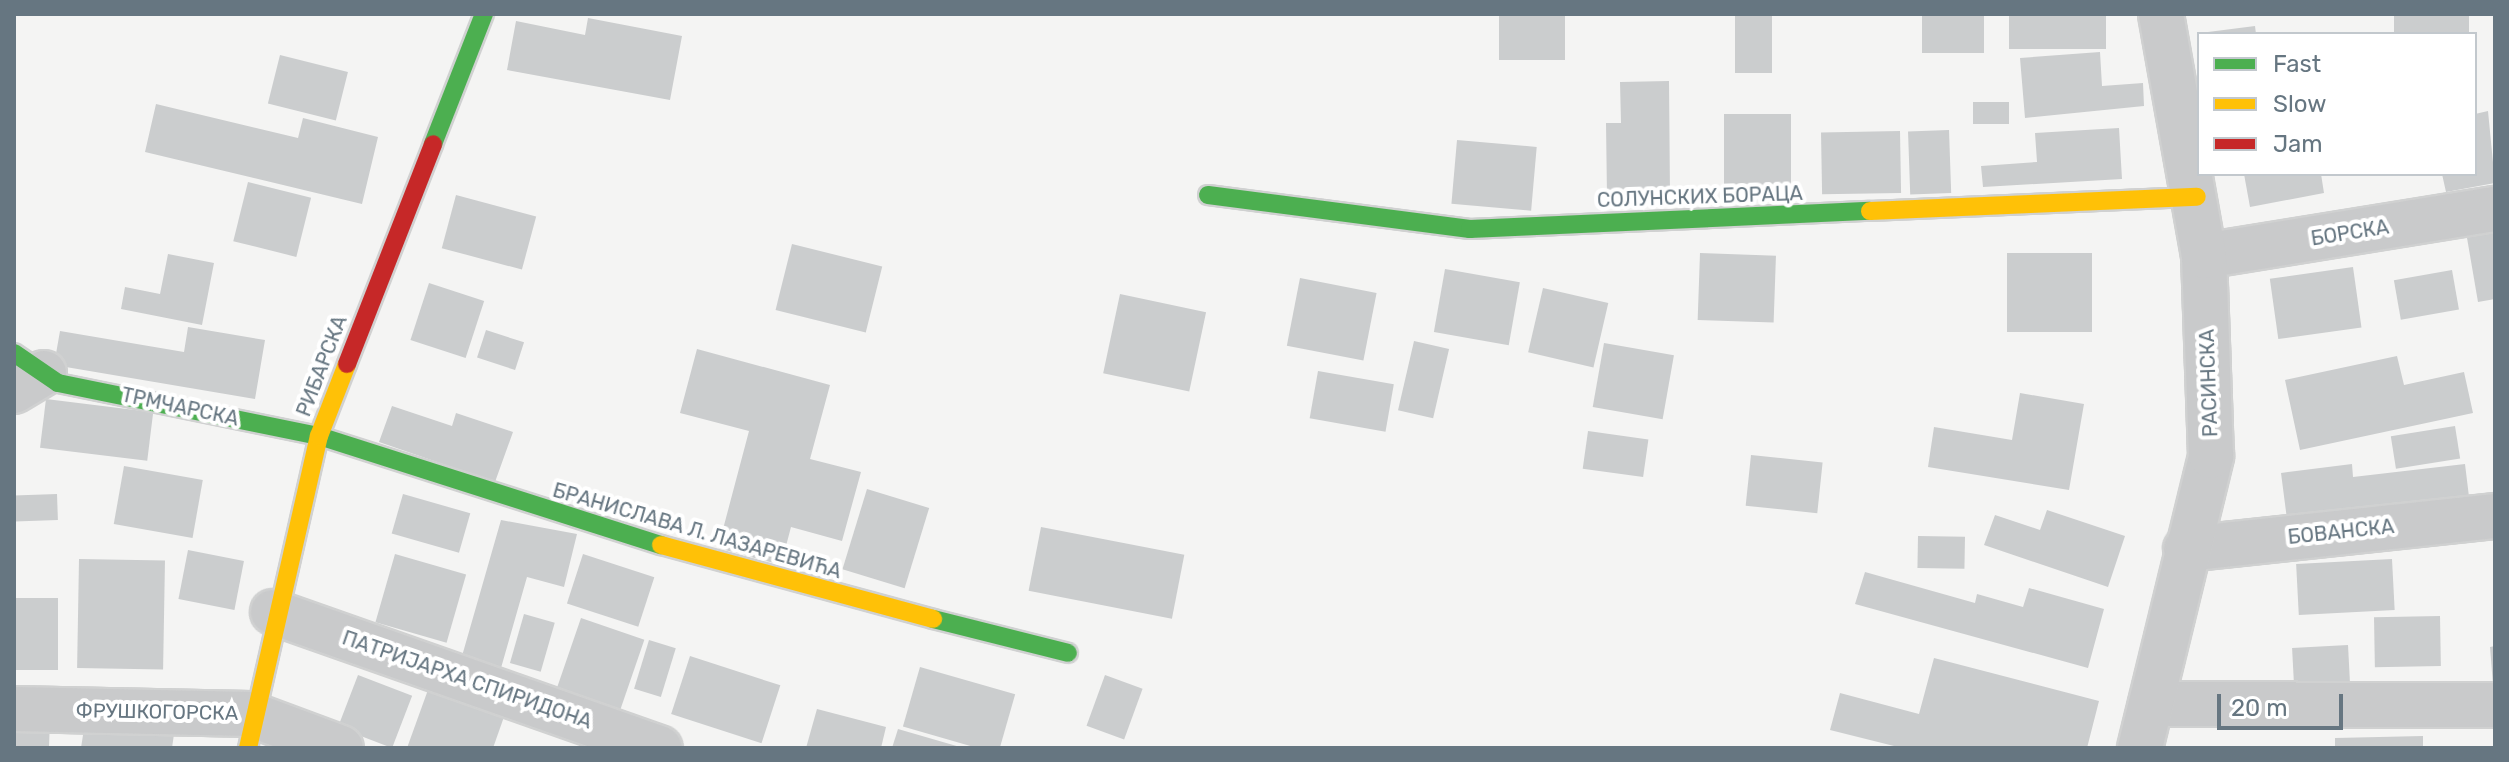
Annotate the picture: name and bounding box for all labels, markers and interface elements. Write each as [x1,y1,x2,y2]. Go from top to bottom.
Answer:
legend [2197,32,2477,176]
text: Fast [2273,50,2321,78]
text: Slow [2273,90,2326,118]
text: Jam [2273,130,2323,158]
street label: СОЛУНСКИХ БОРАЦА [1597,181,1803,213]
street label: БОРСКА [2309,215,2391,251]
street label: РИБАРСКА [292,312,352,420]
street label: РАСИНСКА [2195,329,2223,437]
street label: ТРМЧАРСКА [119,383,241,431]
street label: БРАНИСЛАВА Л. ЛАЗАРЕВИЋА [550,478,844,584]
street label: БОВАНСКА [2287,514,2395,550]
street label: ПАТРИЈАРХА СПИРИДОНА [339,626,595,734]
scale bar [2221,678,2347,728]
text: 20 m [2231,694,2288,722]
street label: ФРУШКОГОРСКА [75,699,239,725]

